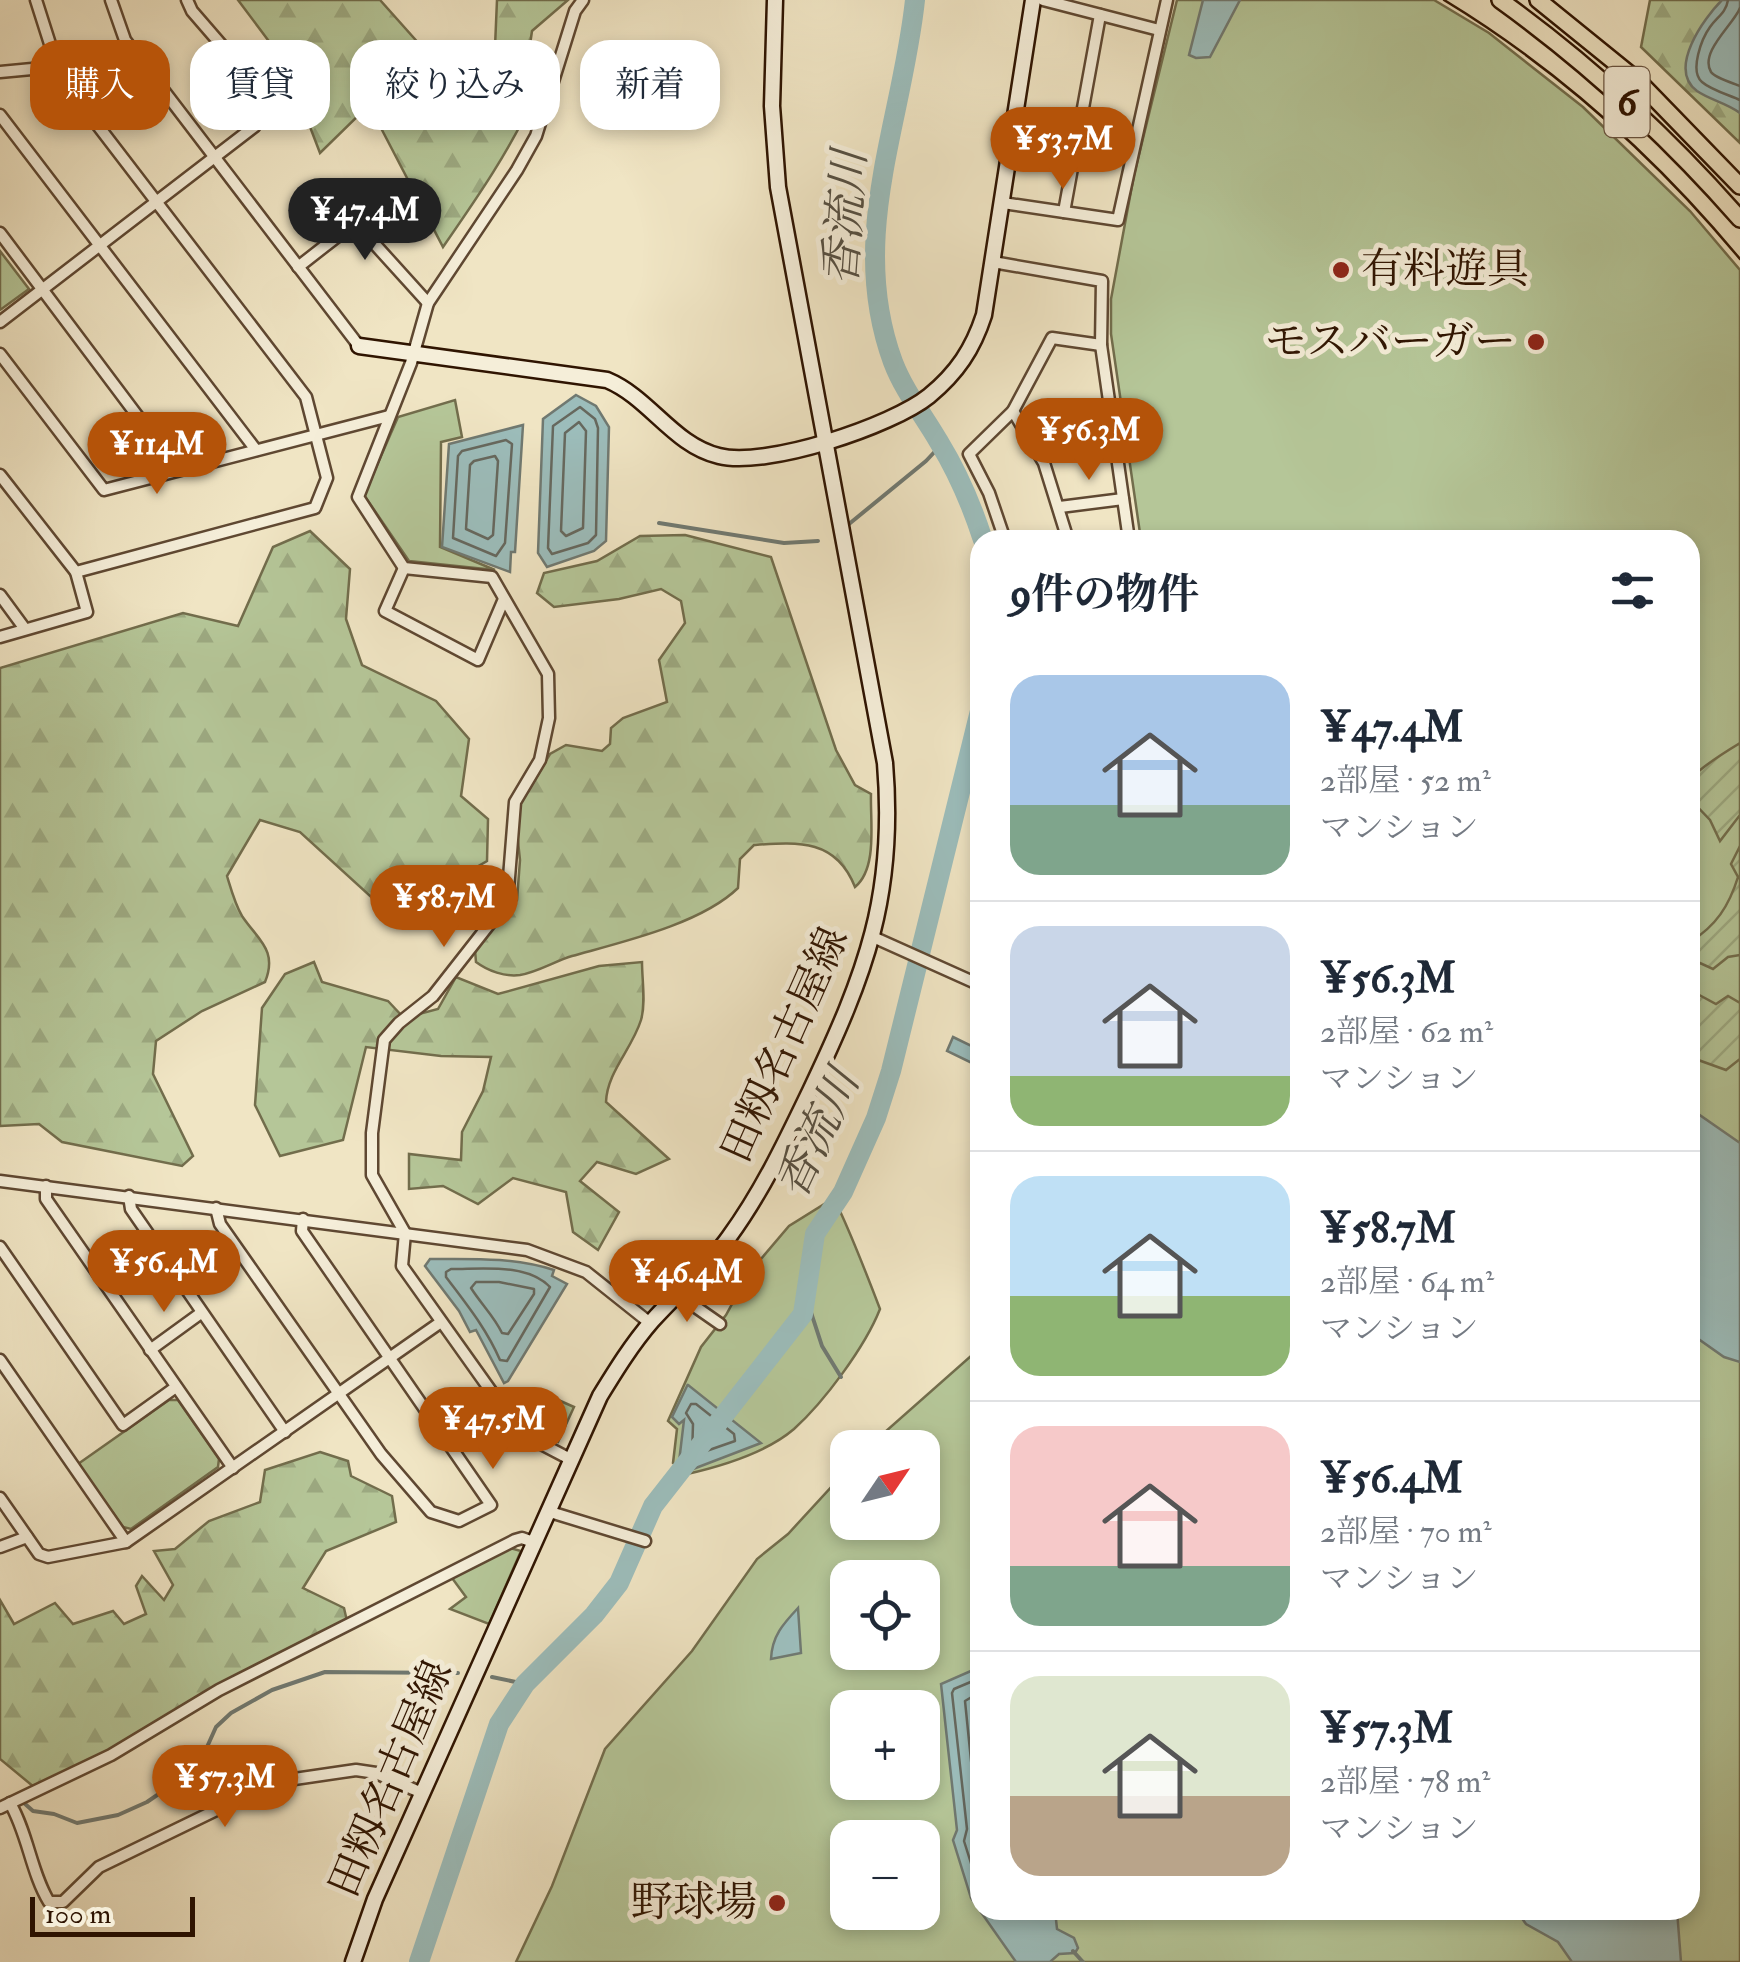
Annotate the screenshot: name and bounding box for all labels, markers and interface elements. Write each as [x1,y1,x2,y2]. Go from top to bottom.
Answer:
chip: 購入 [30,40,170,130]
chip: 賃貸 [190,40,330,130]
chip: 絞り込み [350,40,560,130]
chip: 新着 [580,40,720,130]
road number: 6 [1604,67,1650,137]
pin: ¥53.7M [982,107,1144,192]
text: ¥53.7M [1012,119,1114,159]
water label: 香流川 [813,144,879,287]
pin: ¥47.4M [284,178,446,263]
text: ¥47.4M [310,190,420,230]
place label: 有料遊具 [1361,244,1529,296]
marker: 有料遊具 [1330,259,1352,281]
place label: モスバーガー [1265,316,1516,368]
marker: モスバーガー [1525,331,1547,353]
pin: ¥56.3M [1008,398,1170,483]
text: ¥56.3M [1037,410,1141,450]
pin: ¥114M [87,412,227,497]
text: ¥114M [109,424,205,464]
icon: filters [1605,563,1660,618]
text: 9件の物件 [1010,569,1200,621]
text: ¥47.4M [1320,702,1464,754]
icon: home [1090,715,1210,835]
text: 2部屋 · 52 m² [1320,761,1491,801]
text: マンション [1320,808,1479,848]
pin: ¥58.7M [363,865,525,950]
text: ¥58.7M [392,877,496,917]
street label: 田籾名古屋線 [710,919,860,1171]
text: ¥56.3M [1320,953,1456,1005]
icon: home [1090,966,1210,1086]
text: 2部屋 · 62 m² [1320,1012,1493,1052]
water label: 香流川 [764,1056,874,1207]
text: マンション [1320,1059,1479,1099]
text: ¥58.7M [1320,1203,1456,1255]
icon: home [1090,1216,1210,1336]
pin: ¥56.4M [83,1230,245,1315]
pin: ¥46.4M [606,1240,768,1325]
text: ¥56.4M [109,1242,219,1282]
text: ¥46.4M [631,1252,743,1292]
text: 2部屋 · 64 m² [1320,1262,1494,1302]
text: マンション [1320,1309,1479,1349]
pin: ¥47.5M [412,1387,574,1472]
text: ¥47.5M [440,1399,546,1439]
north arrow [830,1430,940,1540]
map controls [830,1430,940,1930]
text: ¥56.4M [1320,1453,1463,1505]
icon: home [1090,1466,1210,1586]
text: 2部屋 · 70 m² [1320,1512,1492,1552]
text: マンション [1320,1559,1479,1599]
button: locate [830,1560,940,1670]
street label: 田籾名古屋線 [318,1653,464,1905]
button: + [830,1690,940,1800]
text: ¥57.3M [1320,1703,1453,1755]
icon: home [1090,1716,1210,1836]
pin: ¥57.3M [144,1745,306,1830]
text: ¥57.3M [174,1757,276,1797]
text: 2部屋 · 78 m² [1320,1762,1490,1802]
text: マンション [1320,1809,1479,1849]
button: − [830,1820,940,1930]
place label: 野球場 [631,1877,757,1929]
scale bar [30,1892,195,1936]
marker: 野球場 [766,1892,788,1914]
text: 100 m [45,1897,111,1932]

